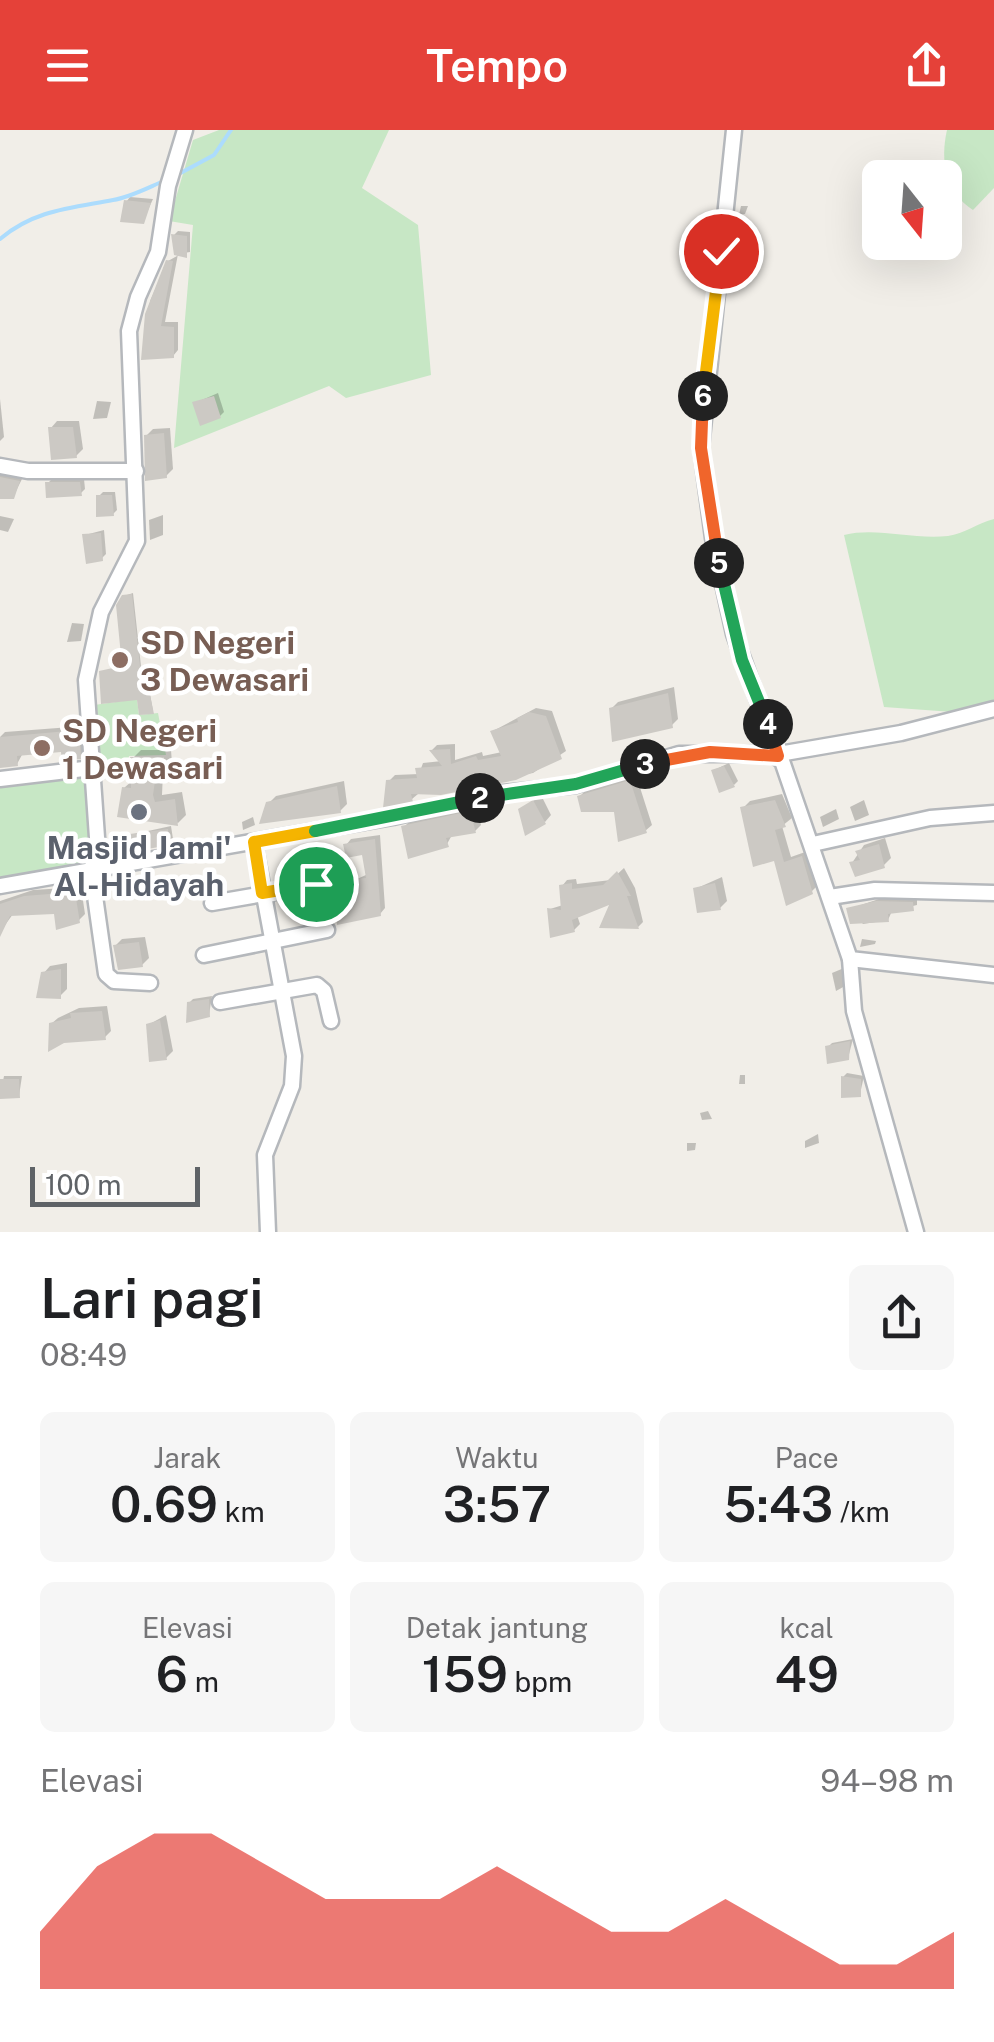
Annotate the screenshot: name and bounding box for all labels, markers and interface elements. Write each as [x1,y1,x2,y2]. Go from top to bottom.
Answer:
icon: menu [40,38,95,93]
icon: share [899,38,954,93]
text: Tempo [426,39,568,92]
north arrow [862,160,962,260]
map controls [862,160,962,260]
pin [679,209,764,294]
icon: check [694,224,749,279]
pin: 6 [678,371,728,421]
text: 6 [694,379,712,412]
pin: 5 [694,538,744,588]
text: 5 [710,546,728,579]
place label: SD Negeri 3 Dewasari [140,624,309,698]
marker: SD Negeri 3 Dewasari [109,649,131,671]
pin: 4 [743,699,793,749]
text: 4 [759,707,777,740]
place label: SD Negeri 1 Dewasari [62,712,223,786]
marker: SD Negeri 1 Dewasari [31,737,53,759]
pin: 3 [620,739,670,789]
text: 3 [636,747,654,780]
pin: 2 [455,773,505,823]
text: 2 [471,781,489,814]
marker: Masjid Jami' Al-Hidayah [128,801,150,823]
place label: Masjid Jami' Al-Hidayah [46,829,232,903]
pin [274,842,359,927]
icon: arrive [289,857,344,912]
scale bar [30,1162,200,1206]
text: 100 m [45,1168,122,1201]
button: share [849,1265,954,1370]
text: Lari pagi [40,1266,263,1330]
text: 08:49 [40,1336,127,1373]
text: Jarak [153,1441,221,1474]
text: Waktu [455,1441,539,1474]
text: Pace [775,1441,839,1474]
text: 0.69 [110,1474,218,1533]
text: 3:57 [443,1474,551,1533]
text: 5:43 [723,1474,833,1533]
text: km [218,1495,265,1528]
text: /km [833,1495,890,1528]
text: Elevasi [142,1611,233,1644]
text: Detak jantung [406,1611,588,1644]
text: kcal [780,1611,834,1644]
text: 6 [156,1644,188,1703]
text: 159 [422,1644,508,1703]
text: 49 [774,1644,839,1703]
text: m [188,1665,219,1698]
text: bpm [508,1665,572,1698]
text: Elevasi [40,1762,144,1799]
text: 94–98 m [820,1762,954,1799]

